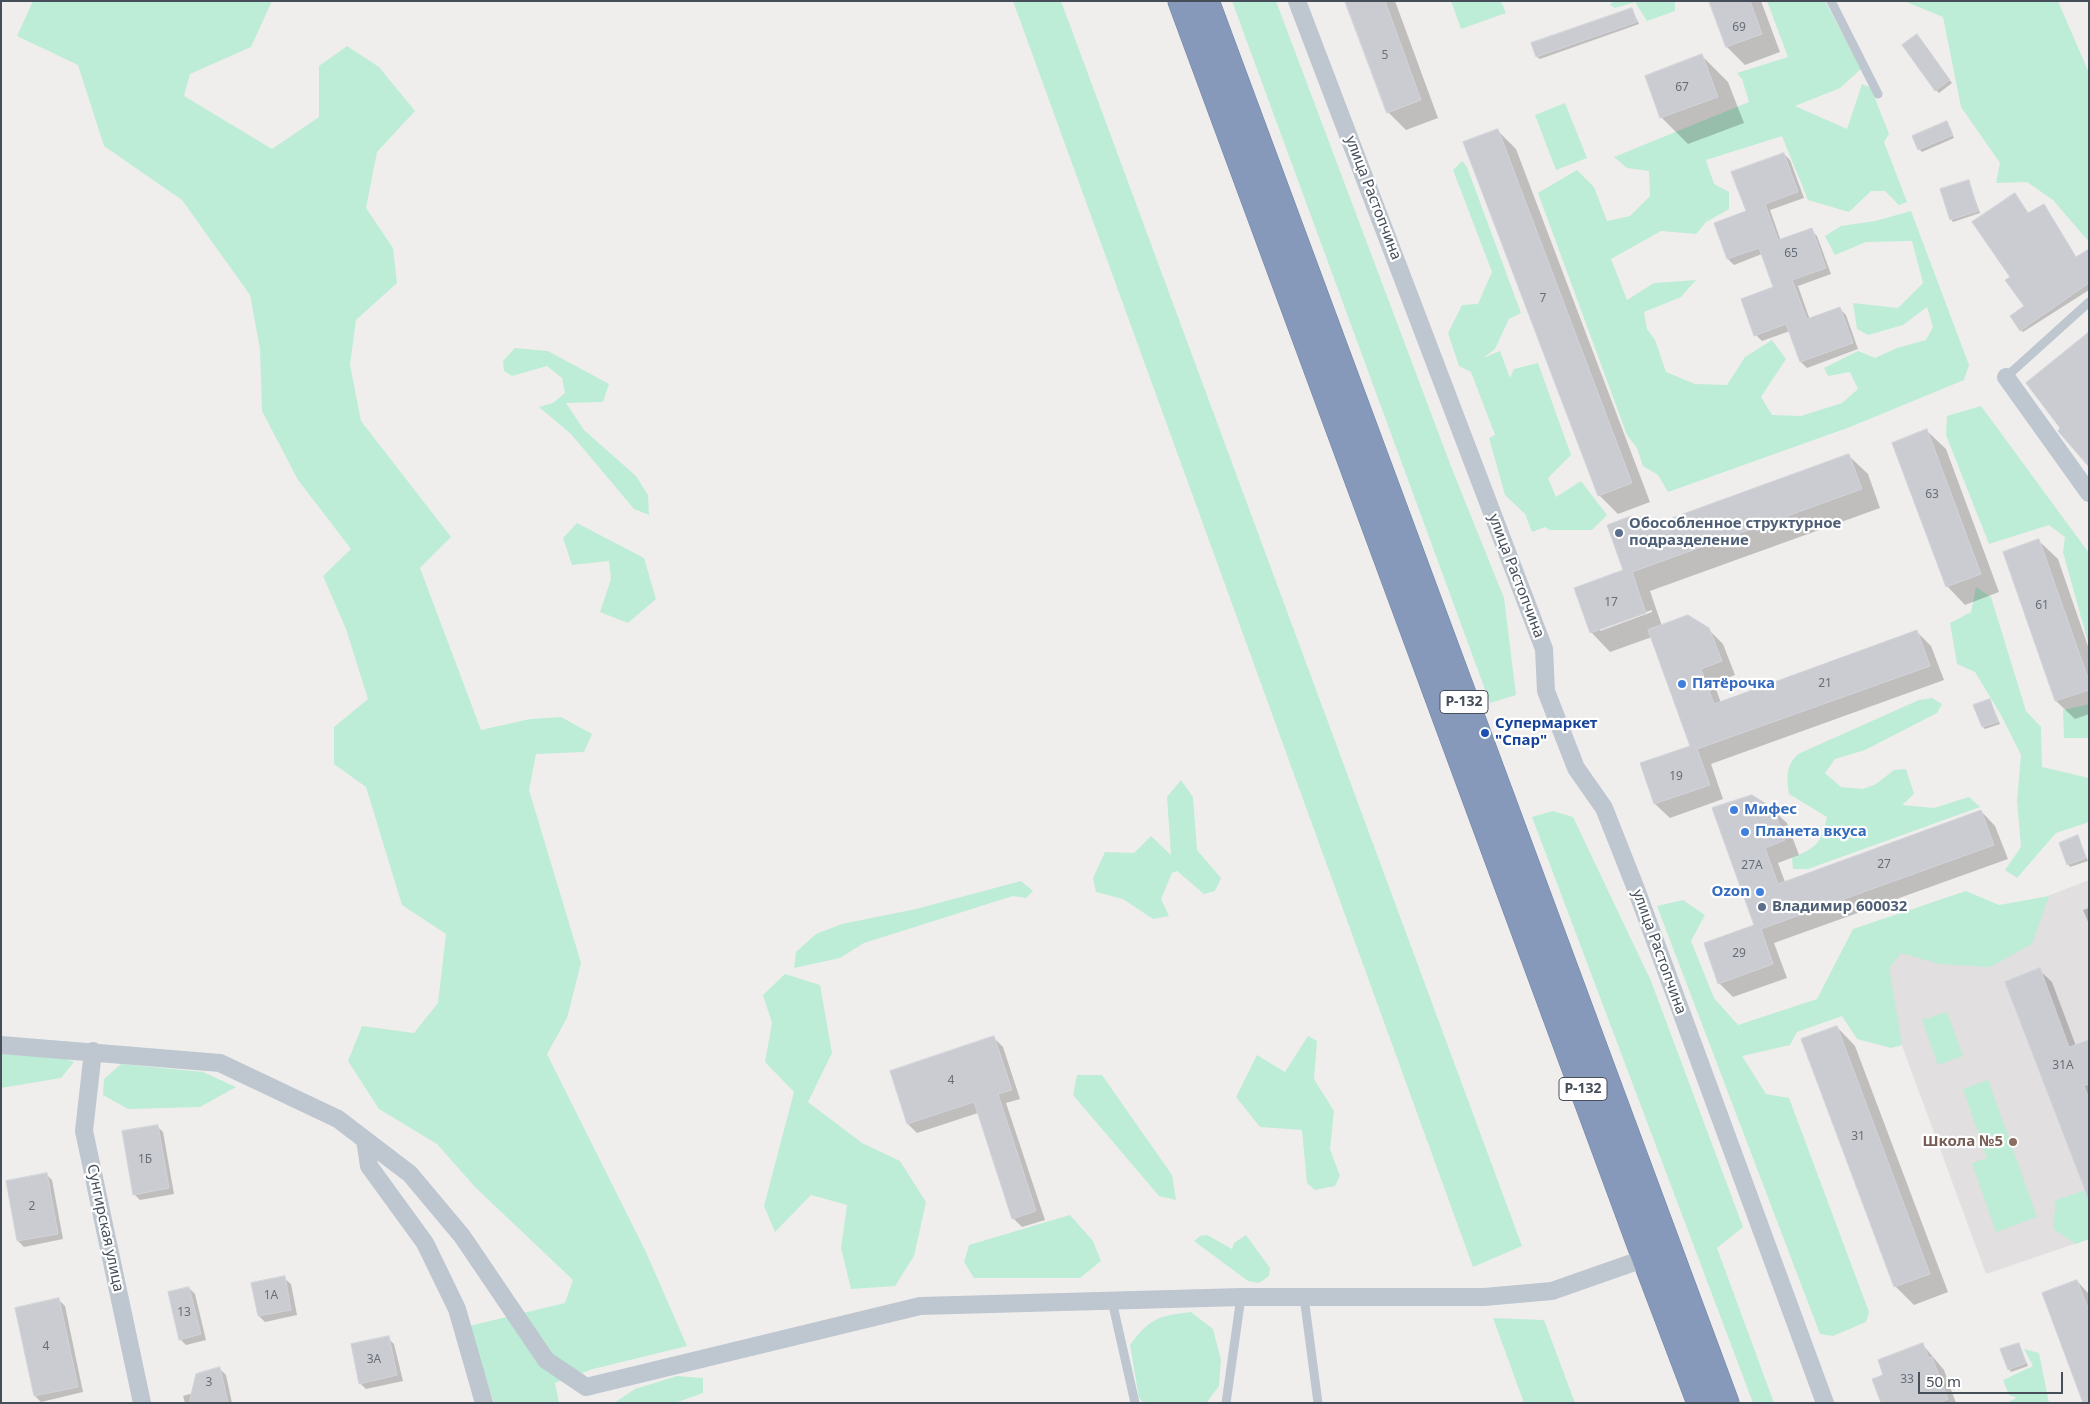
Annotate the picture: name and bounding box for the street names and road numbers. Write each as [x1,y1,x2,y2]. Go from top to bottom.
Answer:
street label: улица Растопчина [1341,133,1405,263]
street label: улица Растопчина [1484,511,1548,641]
road number: Р-132 [1440,690,1488,714]
street label: улица Растопчина [1628,887,1690,1017]
road number: Р-132 [1559,1078,1607,1100]
street label: Сунгирская улица [83,1163,127,1293]

